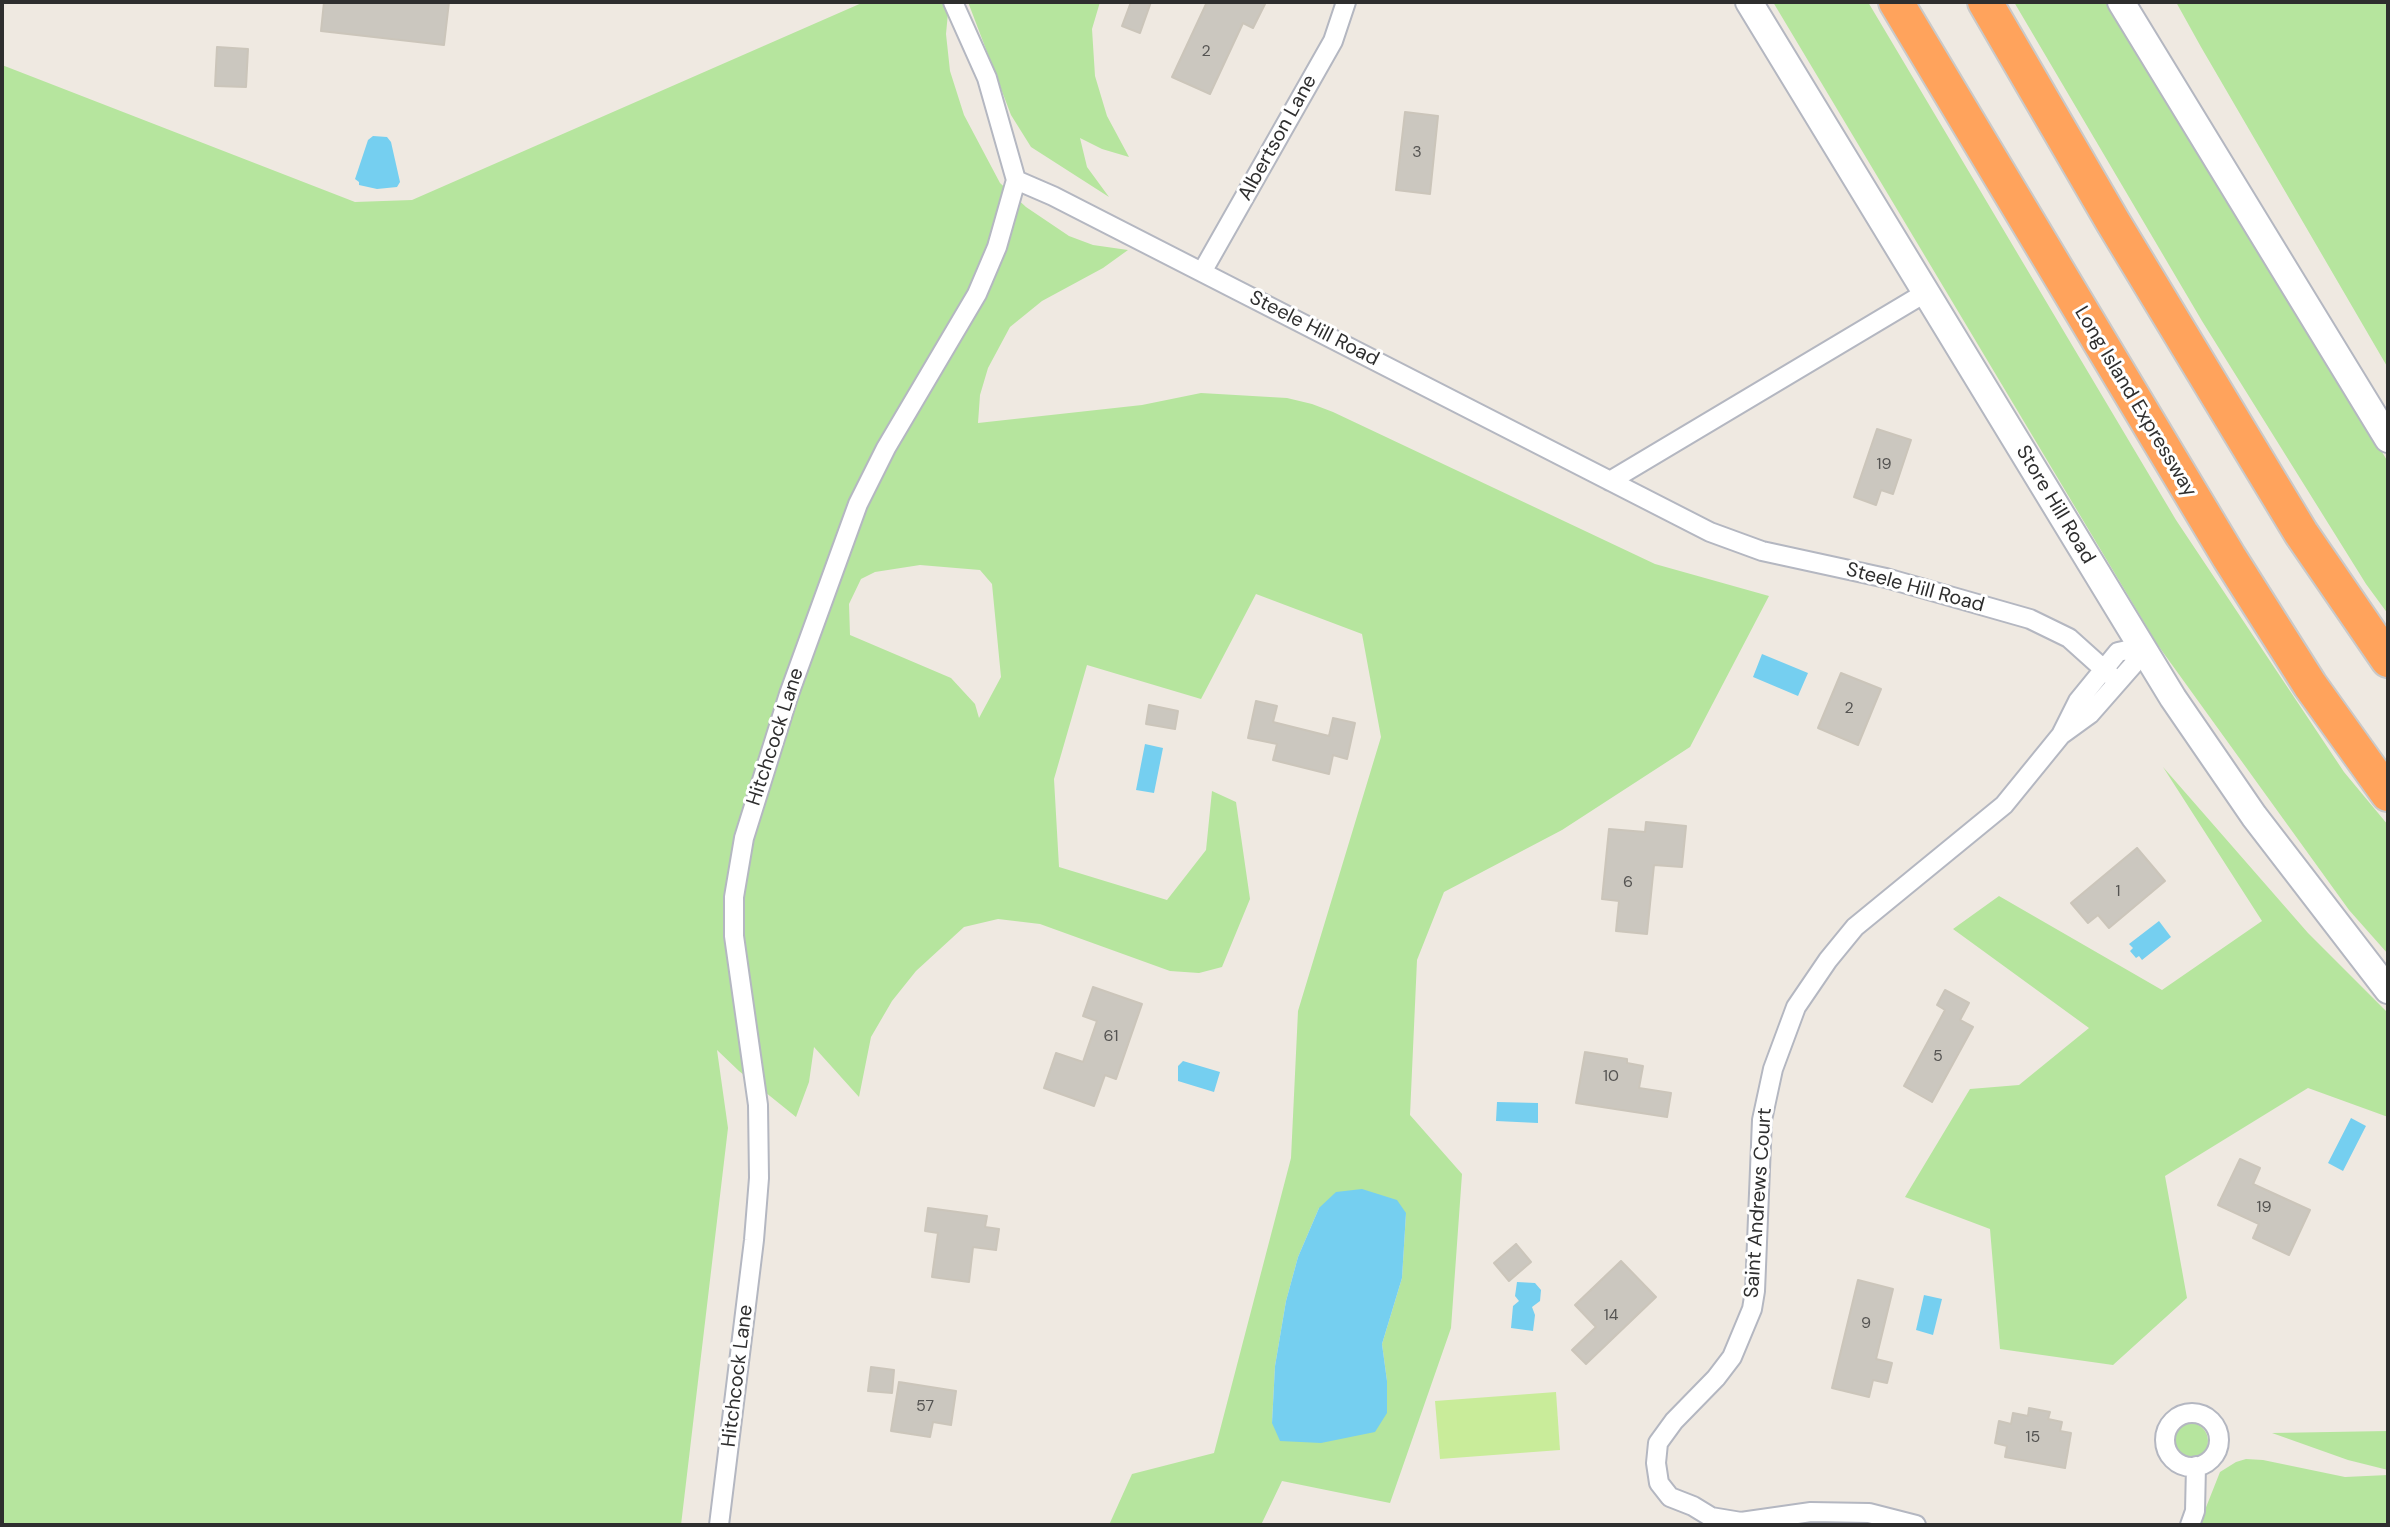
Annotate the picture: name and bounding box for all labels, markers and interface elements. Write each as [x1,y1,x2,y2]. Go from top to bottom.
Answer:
house number: 2 [1201,42,1211,62]
street label: Albertson Lane [1234,71,1322,205]
house number: 3 [1412,143,1422,163]
street label: Steele Hill Road [1245,286,1383,372]
street label: Long Island Expressway [2069,302,2201,502]
street label: Store Hill Road [2010,441,2100,569]
house number: 19 [1876,455,1892,475]
street label: Steele Hill Road [1843,558,1987,618]
street label: Hitchcock Lane [742,665,810,809]
house number: 2 [1844,699,1854,719]
house number: 6 [1623,873,1633,893]
house number: 1 [2116,882,2120,902]
house number: 61 [1103,1027,1119,1047]
house number: 5 [1933,1047,1943,1067]
house number: 10 [1603,1067,1619,1087]
street label: Saint Andrews Court [1740,1107,1778,1299]
house number: 19 [2256,1198,2272,1218]
street label: Hitchcock Lane [717,1303,759,1449]
house number: 14 [1604,1306,1618,1326]
house number: 9 [1861,1314,1871,1334]
house number: 57 [916,1397,934,1417]
house number: 15 [2026,1428,2040,1448]

